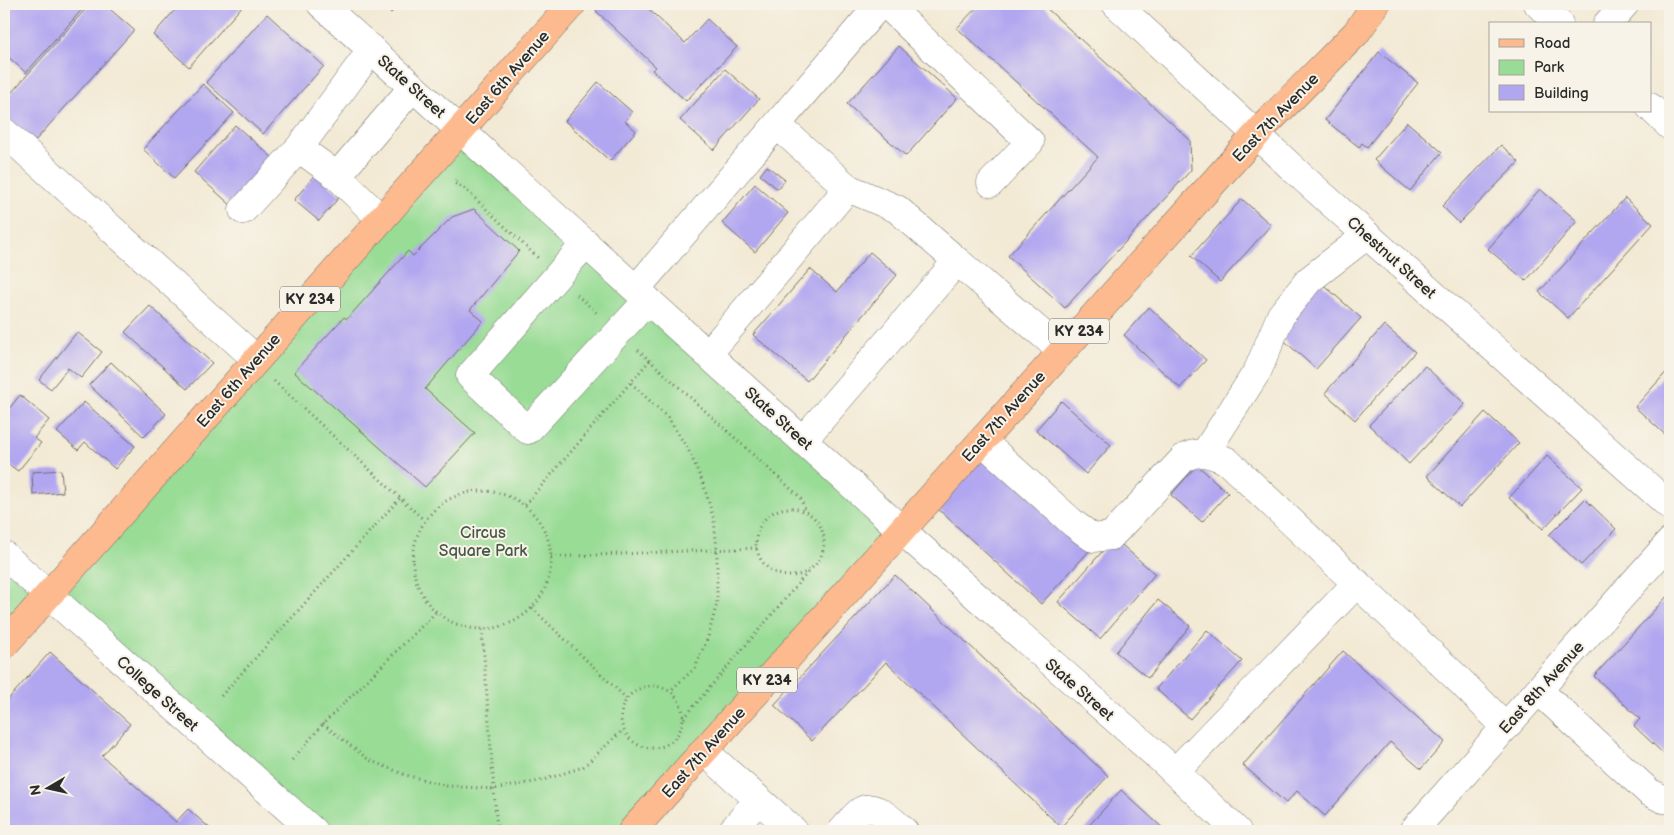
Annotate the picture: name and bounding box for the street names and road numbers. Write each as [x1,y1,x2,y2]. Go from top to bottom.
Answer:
street label: East 6th Avenue [462,27,554,129]
street label: State Street [373,52,449,123]
street label: East 7th Avenue [1229,69,1324,166]
street label: Chestnut Street [1343,213,1439,303]
road number: KY 234 [280,286,340,312]
road number: KY 234 [1049,318,1109,344]
street label: East 6th Avenue [193,330,285,432]
street label: East 7th Avenue [958,367,1050,466]
street label: State Street [740,384,816,455]
street label: East 8th Avenue [1496,637,1589,738]
street label: College Street [112,652,202,736]
street label: State Street [1041,655,1117,725]
road number: KY 234 [737,668,797,692]
street label: East 7th Avenue [658,703,750,802]

